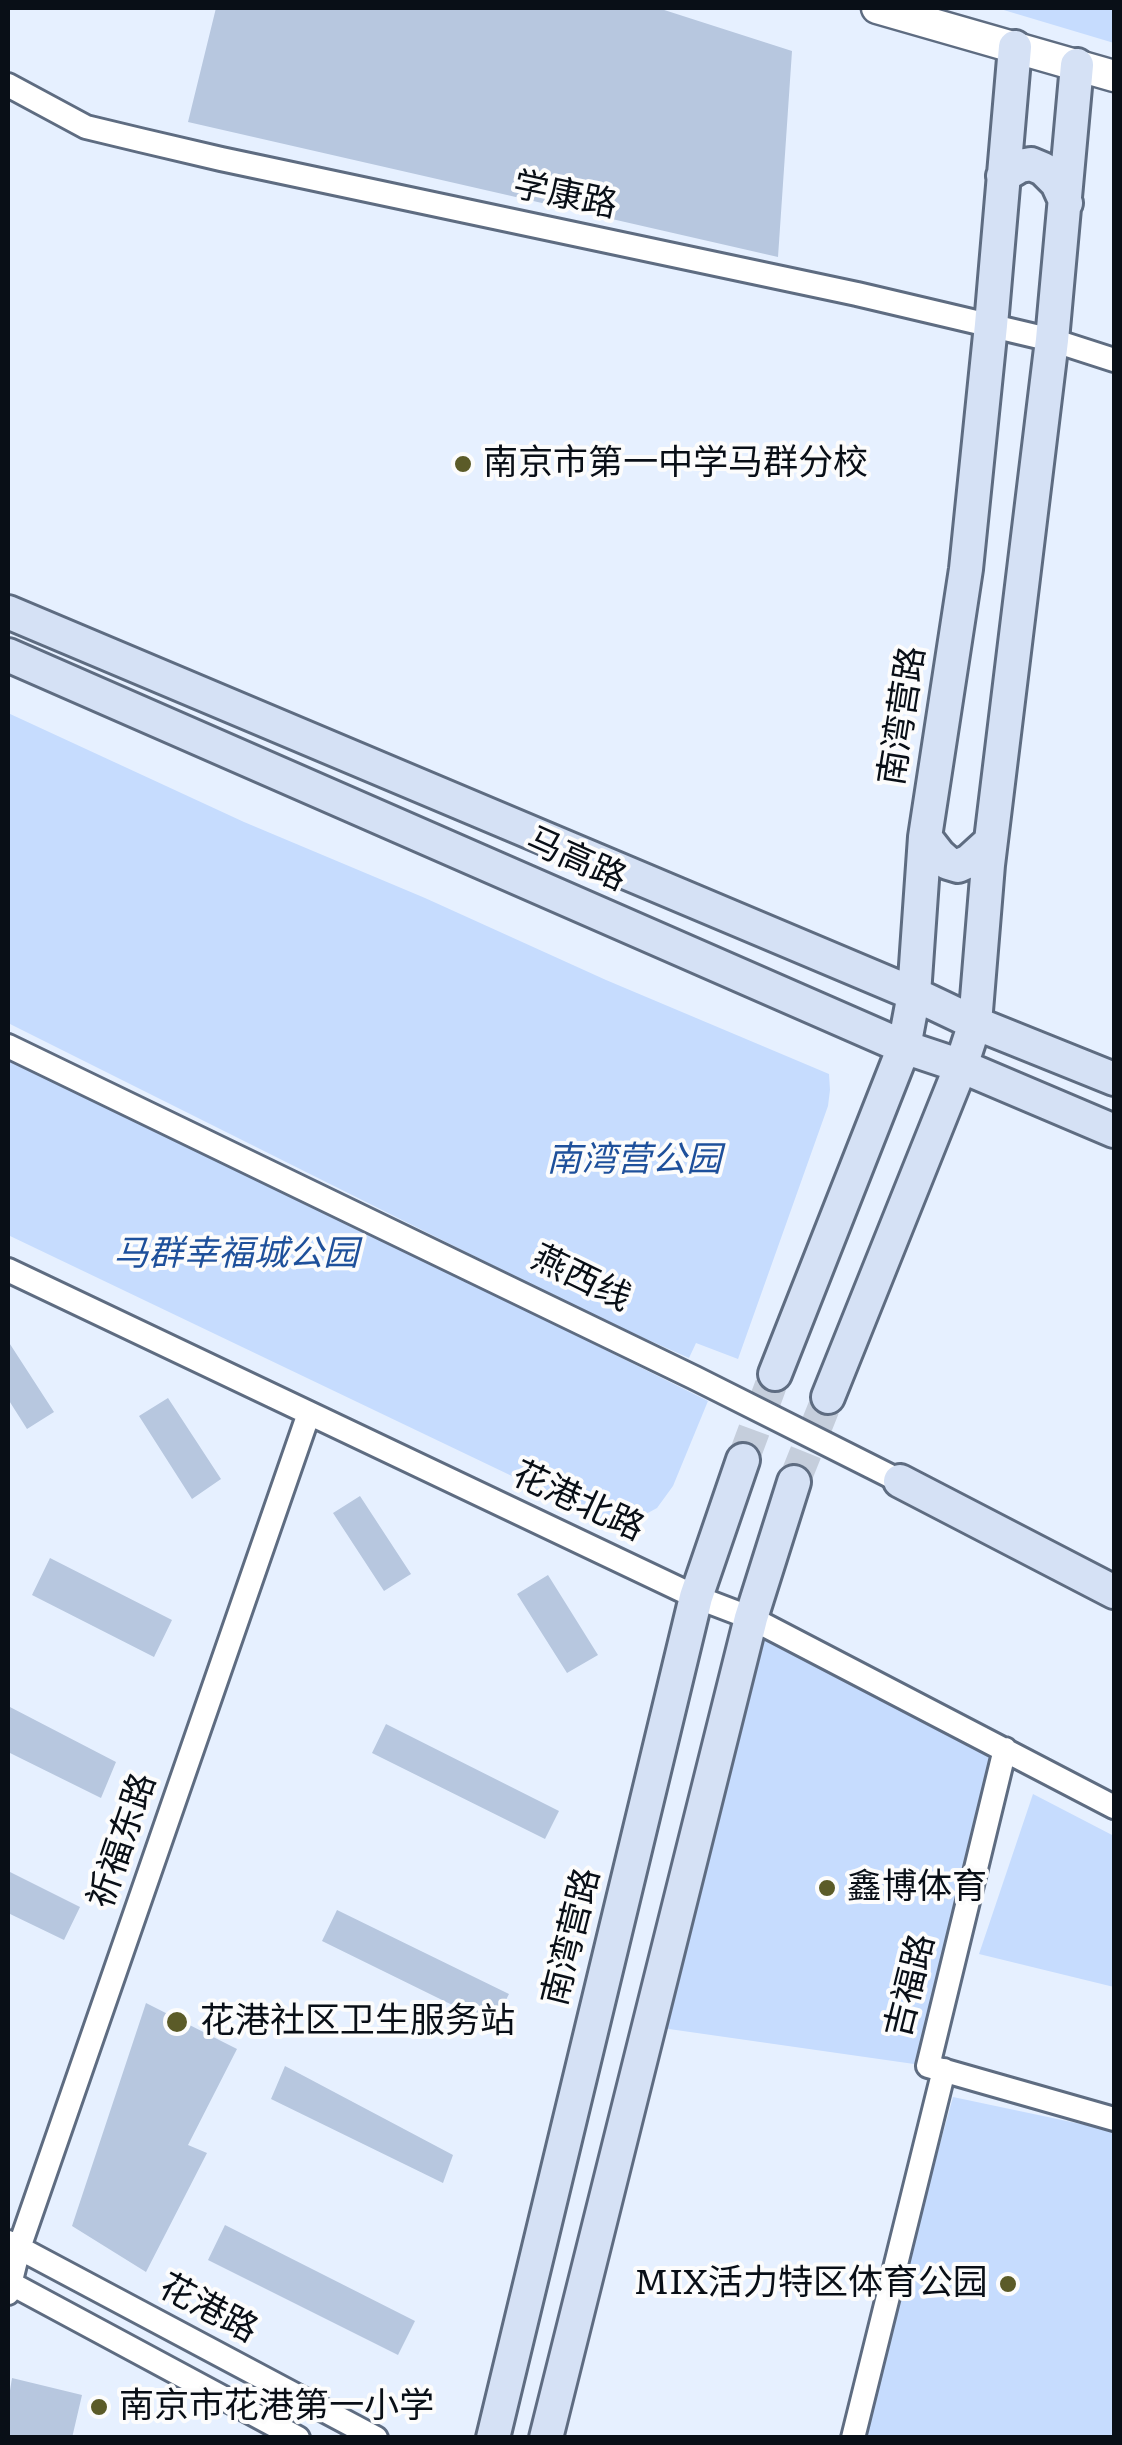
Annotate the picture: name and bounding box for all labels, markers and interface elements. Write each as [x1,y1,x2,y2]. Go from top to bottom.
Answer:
street label: 学康路 [509,165,621,227]
place label: 南京市第一中学马群分校 [483,443,868,485]
marker: 南京市第一中学马群分校 [452,453,474,475]
street label: 南湾营路 [871,644,935,788]
street label: 马高路 [519,819,633,901]
park label: 南湾营公园 [547,1140,721,1182]
park label: 马群幸福城公园 [114,1234,358,1276]
street label: 燕西线 [525,1237,637,1321]
street label: 花港北路 [506,1453,650,1551]
street label: 祈福东路 [80,1768,166,1914]
street label: 南湾营路 [535,1864,609,2010]
place label: 鑫博体育 [847,1867,987,1909]
marker: 鑫博体育 [816,1877,838,1899]
street label: 吉福路 [878,1930,944,2042]
place label: 花港社区卫生服务站 [200,2001,515,2043]
marker: 花港社区卫生服务站 [164,2009,190,2035]
place label: MIX活力特区体育公园 [634,2263,988,2305]
street label: 花港路 [152,2266,264,2352]
marker: MIX活力特区体育公园 [997,2273,1019,2295]
place label: 南京市花港第一小学 [119,2386,434,2428]
marker: 南京市花港第一小学 [88,2396,110,2418]

